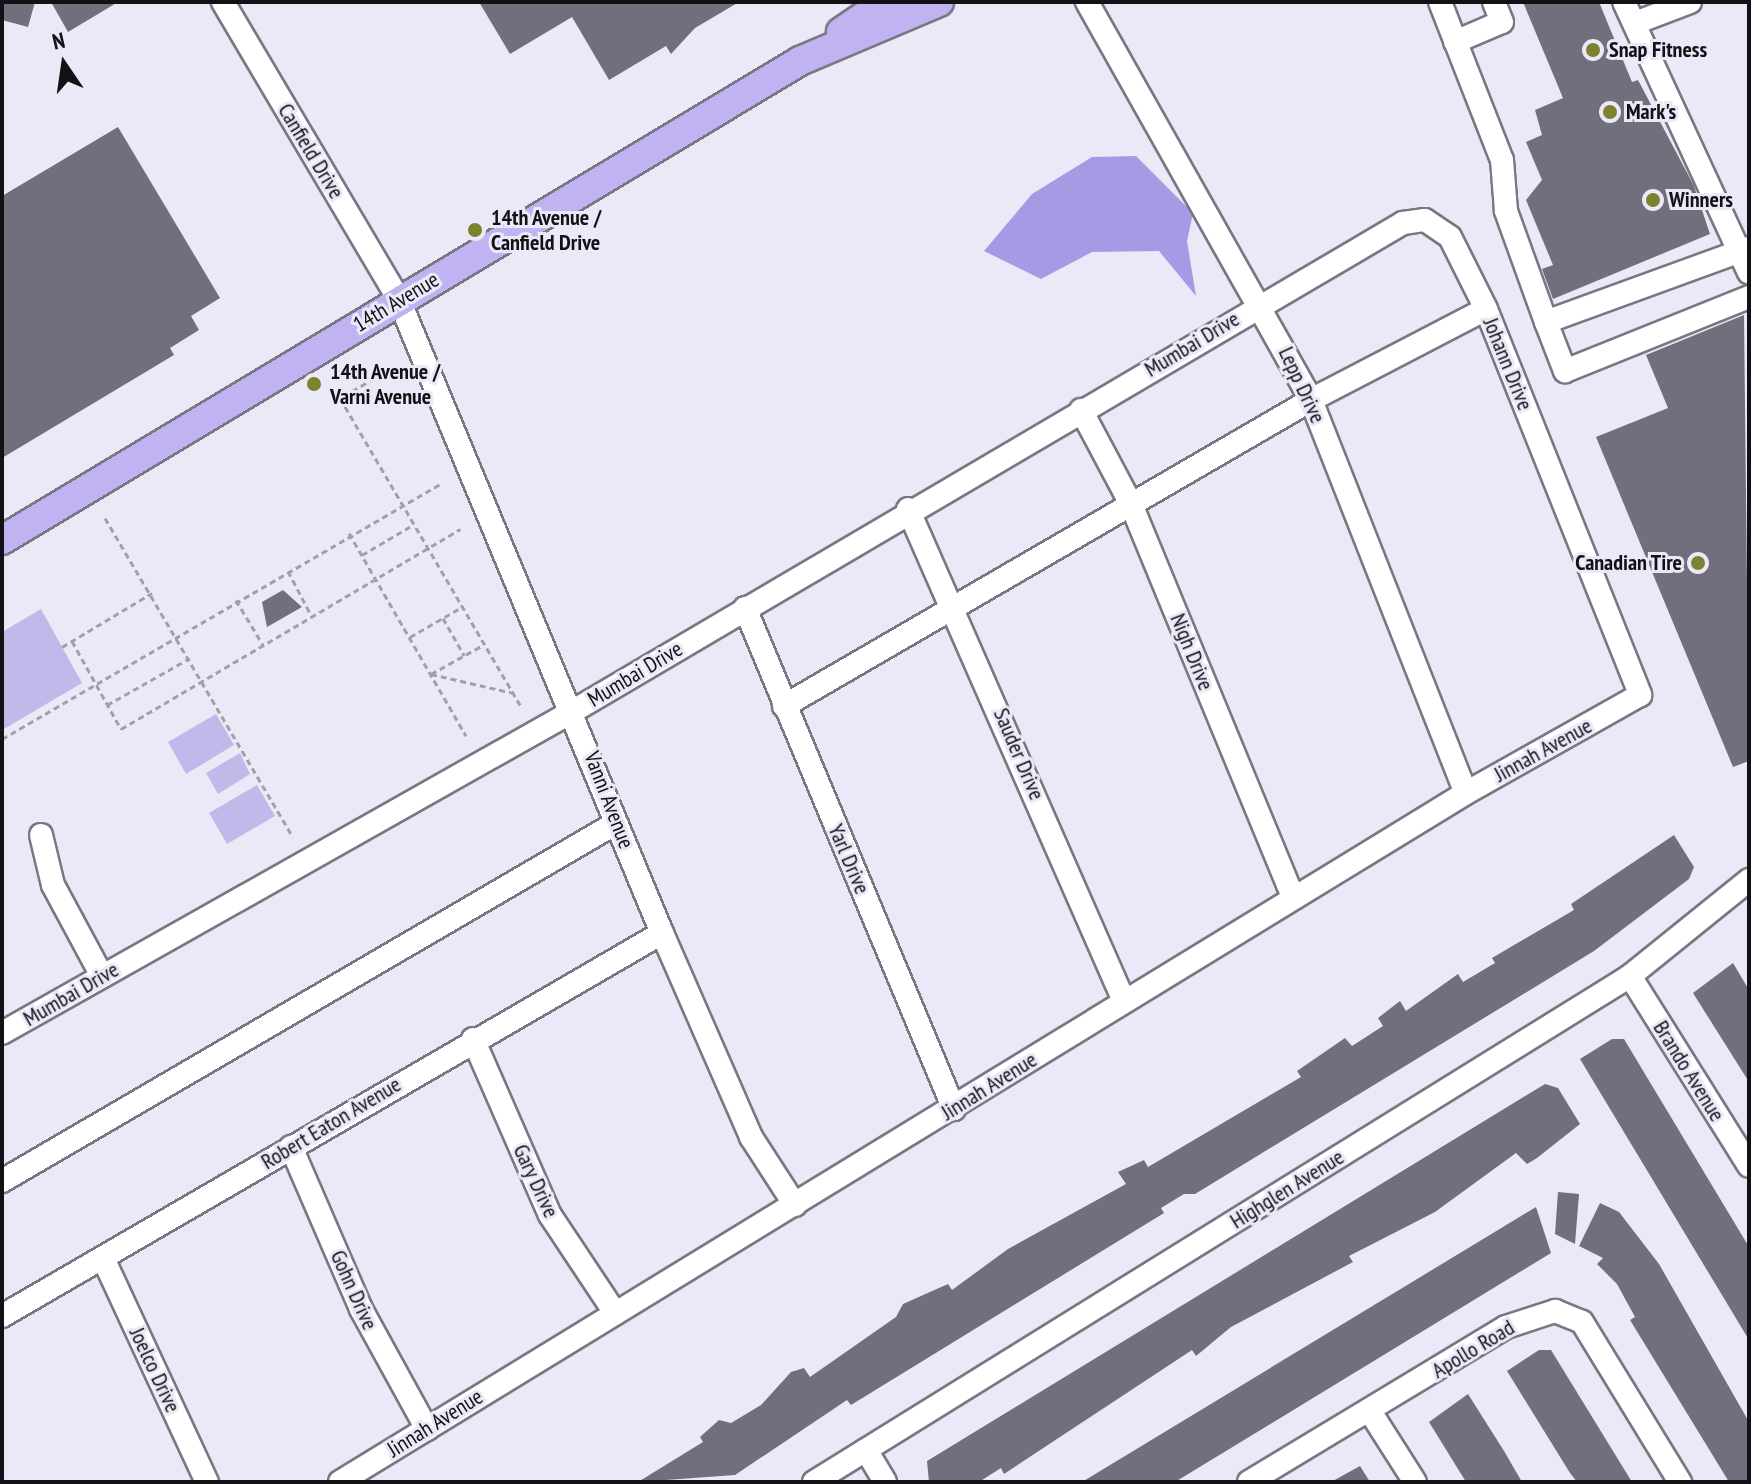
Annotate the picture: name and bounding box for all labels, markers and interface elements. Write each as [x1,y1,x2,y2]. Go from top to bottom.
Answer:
north arrow [24,24,104,104]
text: N [50,26,68,56]
place label: Snap Fitness [1609,37,1707,63]
marker: Snap Fitness [1584,41,1602,59]
street label: Canfield Drive [272,99,350,203]
place label: Mark's [1626,99,1676,125]
marker: Mark's [1601,103,1619,121]
place label: Winners [1669,187,1733,213]
marker: Winners [1644,191,1662,209]
place label: 14th Avenue / Canfield Drive [491,204,602,256]
marker: 14th Avenue / Canfield Drive [466,221,484,239]
street label: 14th Avenue [348,266,444,338]
street label: Mumbai Drive [1140,305,1244,383]
street label: Johann Drive [1478,314,1538,414]
street label: Lepp Drive [1273,343,1331,427]
place label: 14th Avenue / Varni Avenue [330,358,441,410]
marker: 14th Avenue / Varni Avenue [305,375,323,393]
place label: Canadian Tire [1575,550,1682,576]
marker: Canadian Tire [1689,554,1707,572]
street label: Nigh Drive [1165,610,1219,694]
street label: Mumbai Drive [583,635,687,713]
street label: Sauder Drive [988,704,1050,804]
street label: Jinnah Avenue [1489,712,1597,788]
street label: Vanni Avenue [578,747,640,853]
street label: Yarl Drive [823,820,875,898]
street label: Mumbai Drive [19,956,123,1032]
street label: Brando Avenue [1648,1016,1730,1126]
street label: Jinnah Avenue [936,1046,1042,1126]
street label: Robert Eaton Avenue [256,1071,406,1175]
street label: Gary Drive [507,1140,565,1222]
street label: Highglen Avenue [1225,1144,1349,1234]
street label: Gohn Drive [325,1246,383,1334]
street label: Apollo Road [1427,1314,1519,1384]
street label: Joelco Drive [124,1323,186,1417]
street label: Jinnah Avenue [382,1383,488,1463]

